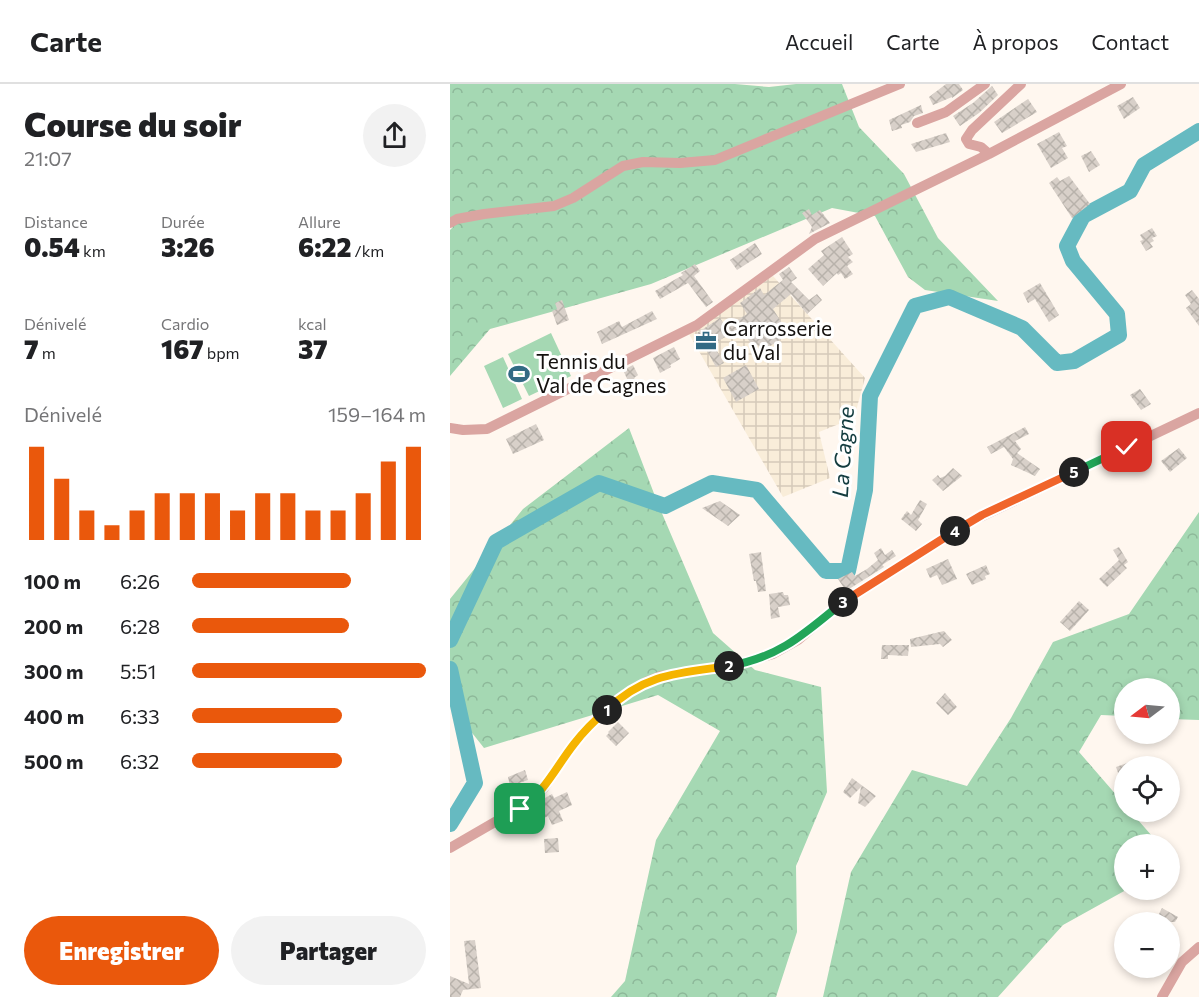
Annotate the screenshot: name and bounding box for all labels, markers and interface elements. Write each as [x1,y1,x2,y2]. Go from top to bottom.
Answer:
text: Carte [30,24,102,58]
text: Accueil [785,29,853,54]
text: Carte [886,29,940,54]
text: À propos [973,29,1058,54]
text: Contact [1091,29,1169,54]
text: Course du soir [24,103,242,144]
button: share [363,104,426,167]
text: 21:07 [24,146,72,170]
text: Distance [24,212,88,231]
text: Durée [161,212,205,231]
text: Allure [298,212,341,231]
text: 0.54 [24,231,80,262]
text: 3:26 [161,231,215,262]
text: 6:22 [298,231,352,262]
text: km [80,241,106,260]
text: /km [352,241,384,260]
text: Dénivelé [24,314,86,333]
text: Cardio [161,314,209,333]
text: kcal [298,314,327,333]
place label: Carrosserie du Val [723,315,832,364]
office icon: Carrosserie du Val [694,329,718,353]
text: 7 [24,333,39,364]
text: 167 [161,333,204,364]
text: 37 [298,333,328,364]
text: m [39,343,56,362]
text: bpm [204,343,240,362]
place label: Tennis du Val de Cagnes [536,348,666,397]
sports icon: Tennis du Val de Cagnes [507,362,531,386]
text: Dénivelé [24,402,102,426]
text: 159–164 m [328,402,426,426]
water label: La Cagne [826,405,859,498]
pin [1101,421,1152,472]
icon: check [1110,430,1143,463]
pin: 5 [1059,457,1089,487]
text: 5 [1069,462,1079,481]
pin: 4 [940,516,970,546]
text: 4 [950,521,960,540]
text: 100 m [24,569,81,593]
text: 6:26 [120,569,160,593]
pin: 3 [828,587,858,617]
text: 3 [838,592,848,611]
text: 200 m [24,614,83,638]
text: 6:28 [120,614,160,638]
pin: 2 [714,651,744,681]
text: 2 [724,656,734,675]
text: 300 m [24,659,84,683]
text: 5:51 [120,659,156,683]
north arrow [1114,678,1180,744]
map controls [1114,678,1180,978]
pin: 1 [592,695,622,725]
text: 1 [603,700,611,719]
text: 400 m [24,704,84,728]
text: 6:33 [120,704,160,728]
text: 500 m [24,749,84,773]
text: 6:32 [120,749,159,773]
button: locate [1114,756,1180,822]
pin [494,783,545,834]
icon: arrive [503,792,536,825]
button: + [1114,834,1180,900]
button: − [1114,912,1180,978]
button: Enregistrer [24,916,219,985]
button: Partager [231,916,426,985]

